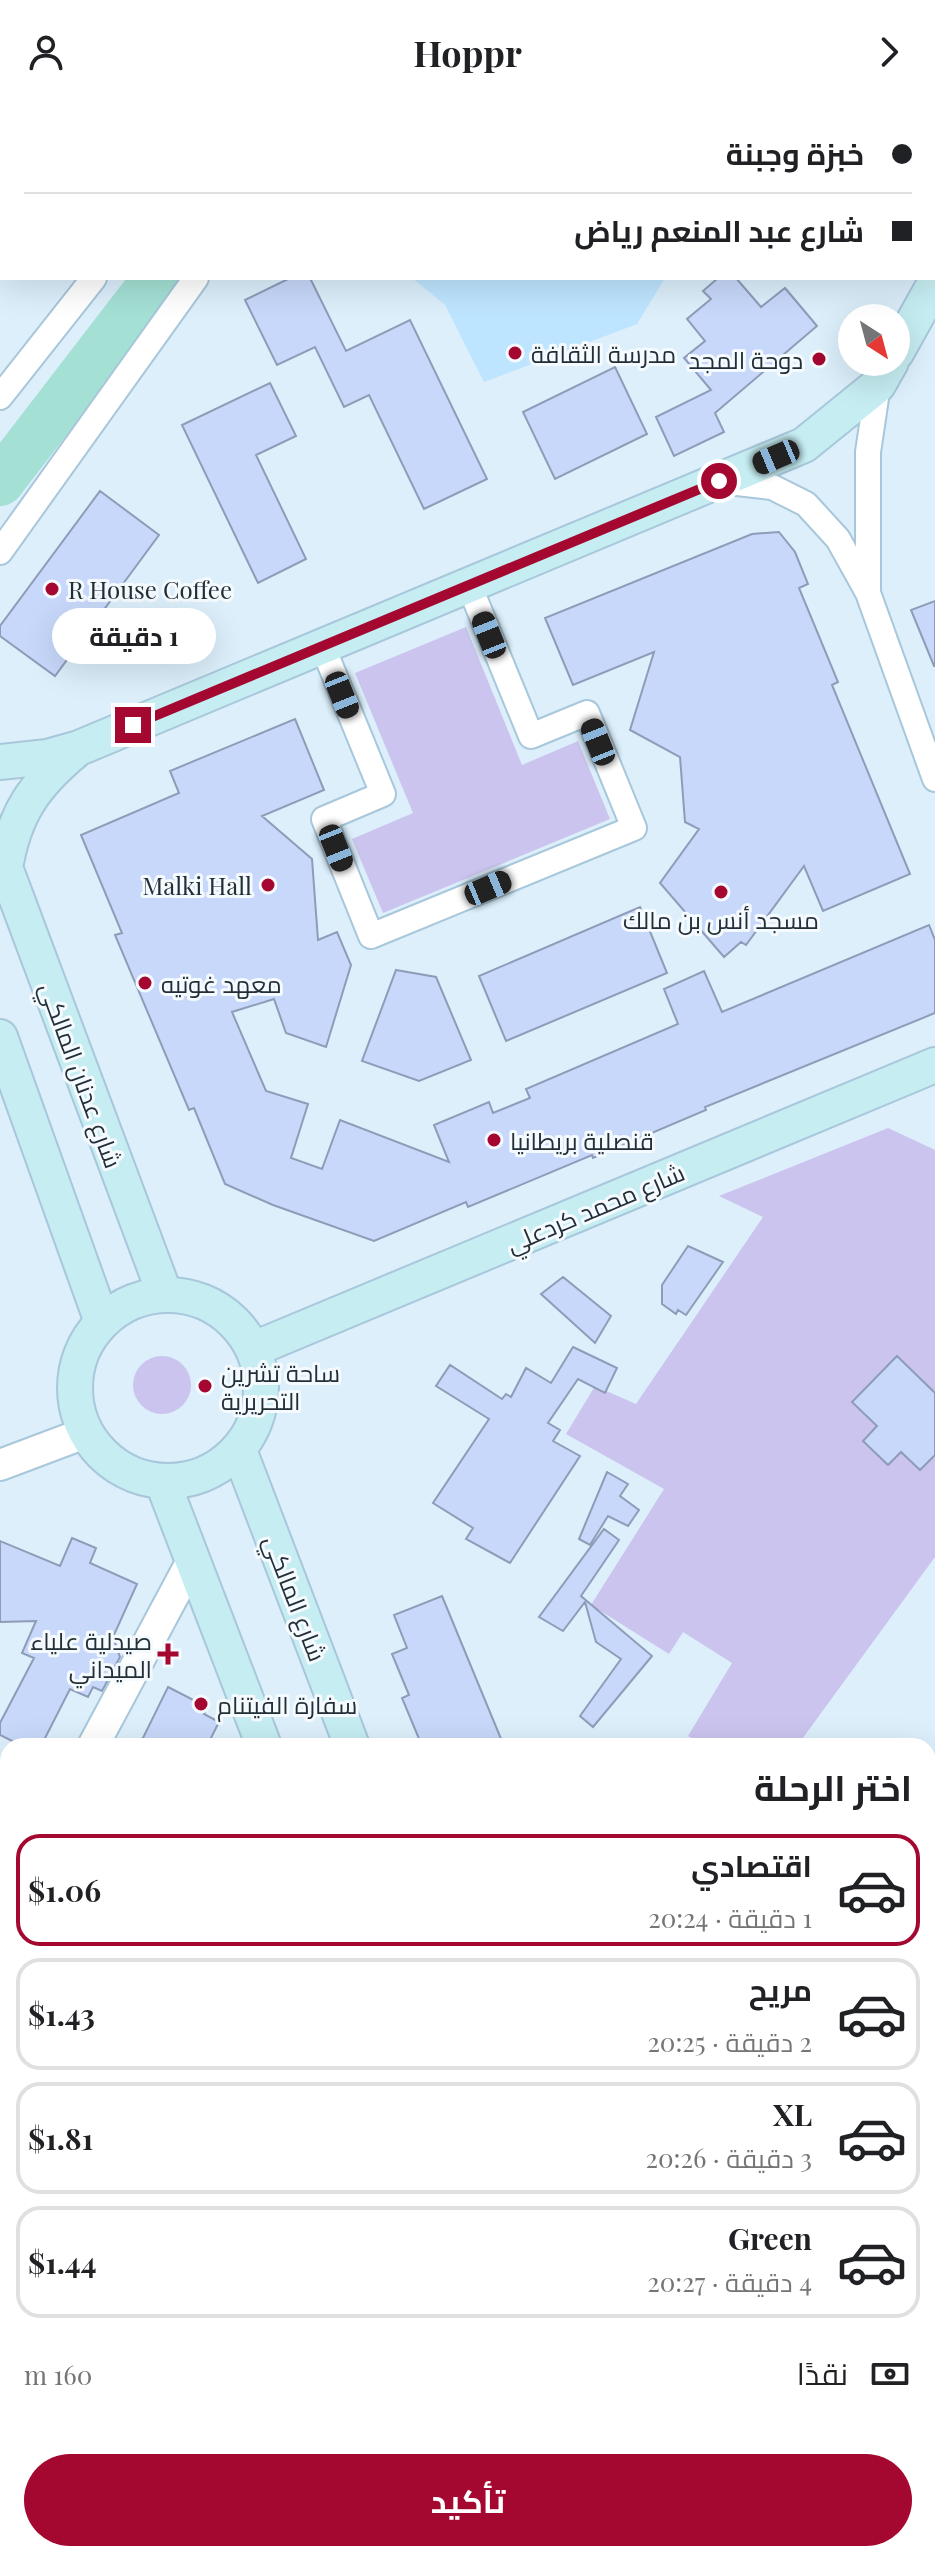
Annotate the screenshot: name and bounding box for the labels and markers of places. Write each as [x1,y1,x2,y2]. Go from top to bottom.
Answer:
place label: مدرسة الثقافة [531,337,676,369]
place label: دوحة المجد [689,343,803,375]
marker: مدرسة الثقافة [506,344,524,362]
marker: دوحة المجد [810,350,828,368]
place label: R House Coffee [68,573,232,605]
marker: R House Coffee [43,580,61,598]
place label: Malki Hall [142,869,252,901]
marker: Malki Hall [259,876,277,894]
marker: مسجد أنس بن مالك [712,883,730,901]
place label: مسجد أنس بن مالك [623,903,819,935]
place label: معهد غوتيه [161,967,282,999]
marker: معهد غوتيه [136,974,154,992]
place label: قنصلية بريطانيا [510,1124,654,1156]
marker: قنصلية بريطانيا [485,1131,503,1149]
place label: ساحة تشرين التحريرية [221,1356,340,1416]
marker: ساحة تشرين التحريرية [196,1377,214,1395]
place label: صيدلية علياء الميداني [30,1624,152,1689]
marker: صيدلية علياء الميداني [159,1645,177,1663]
place label: سفارة الفيتنام [217,1688,357,1722]
marker: سفارة الفيتنام [192,1695,210,1713]

